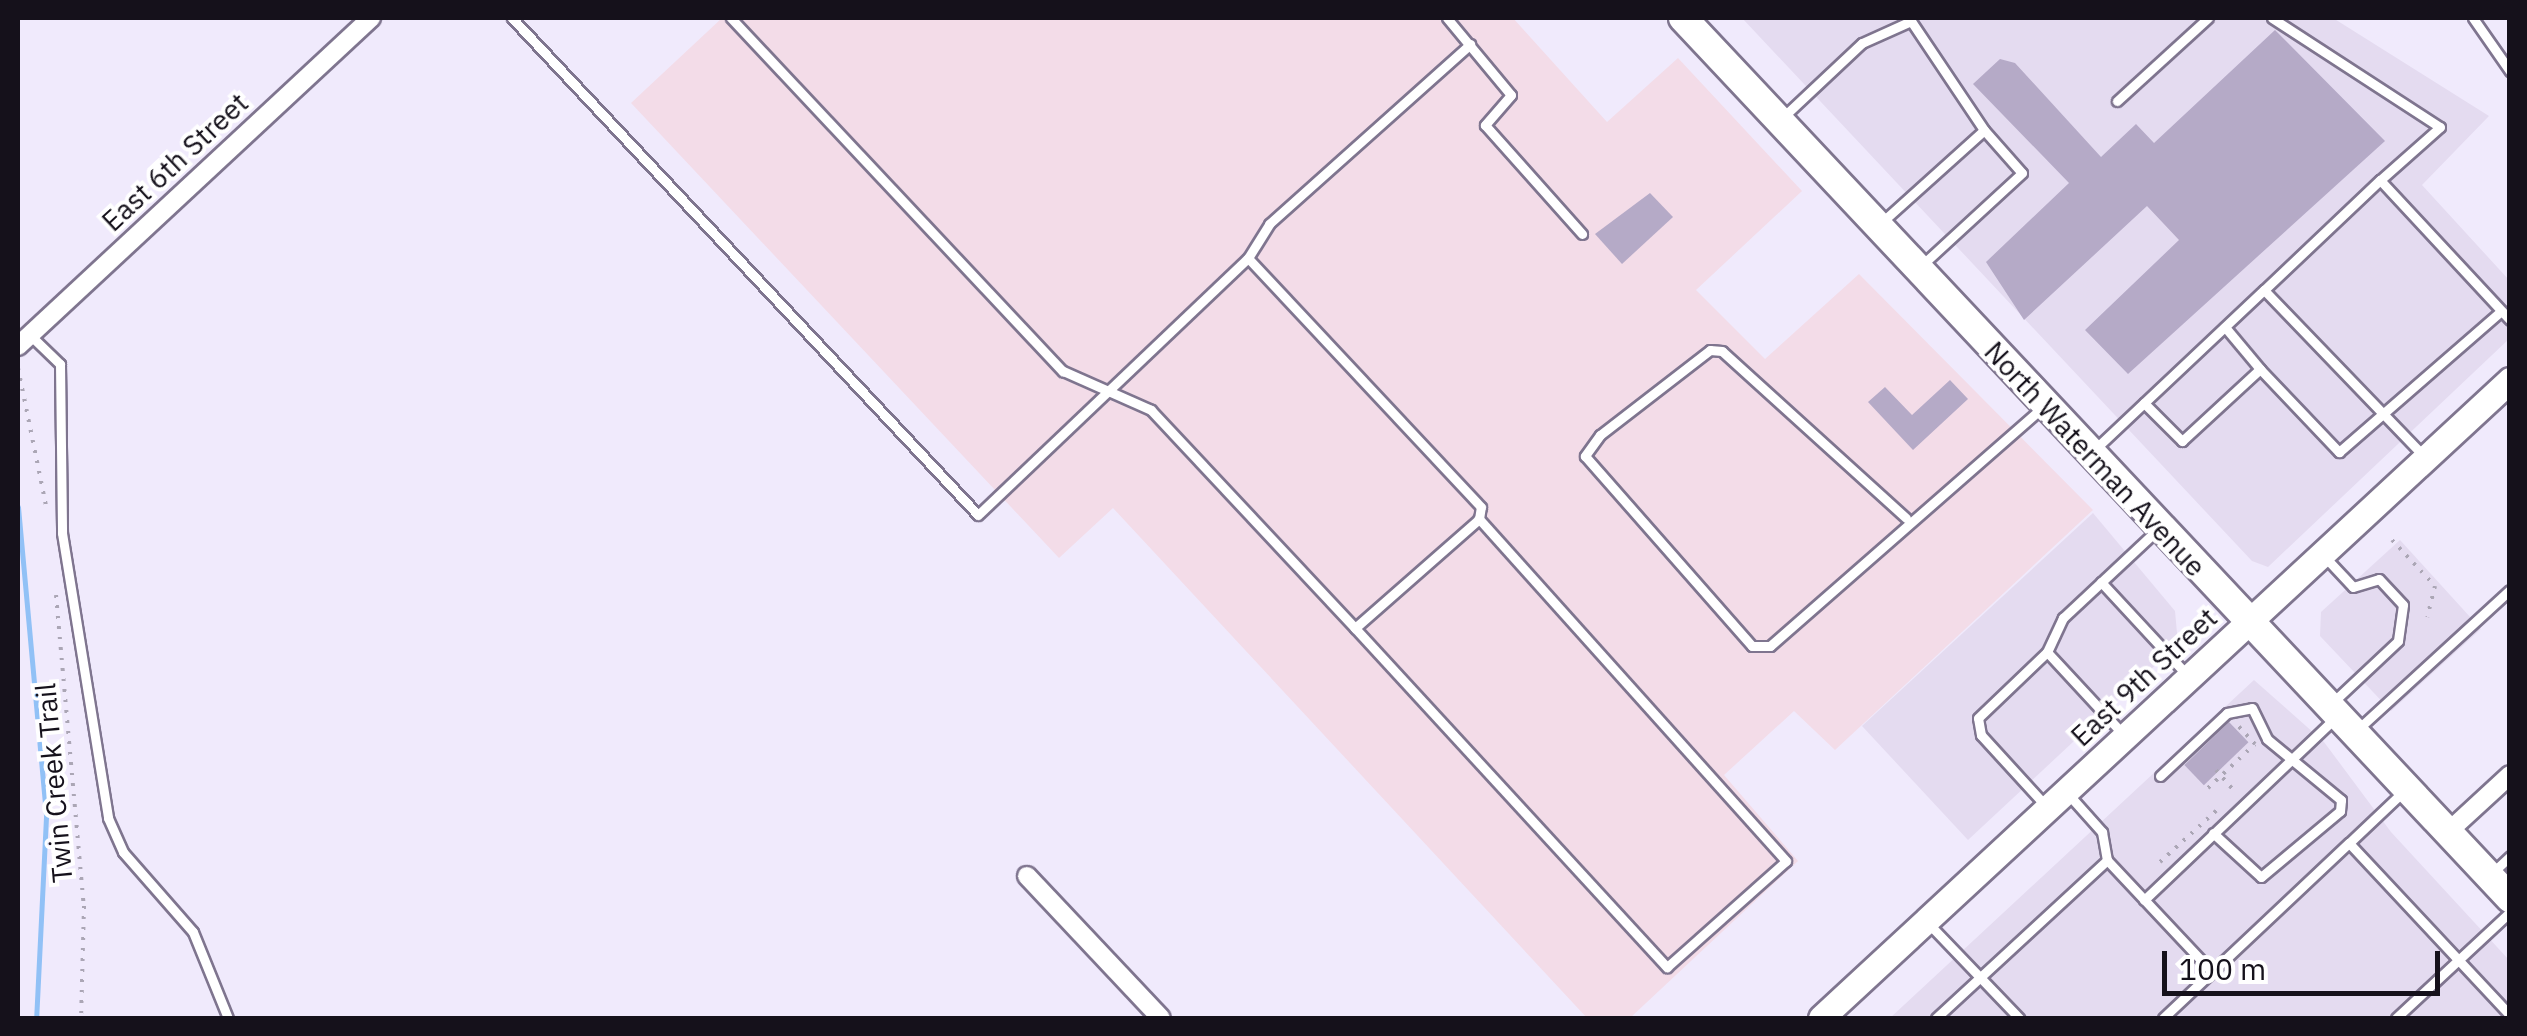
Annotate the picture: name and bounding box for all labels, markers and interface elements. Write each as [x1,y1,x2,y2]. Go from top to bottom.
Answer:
street label: East 6th Street [95,86,255,238]
street label: North Waterman Avenue [1977,335,2213,583]
street label: East 9th Street [2064,601,2224,753]
street label: Twin Creek Trail [29,682,79,884]
scale bar [2167,931,2444,993]
text: 100 m [2179,949,2266,988]

